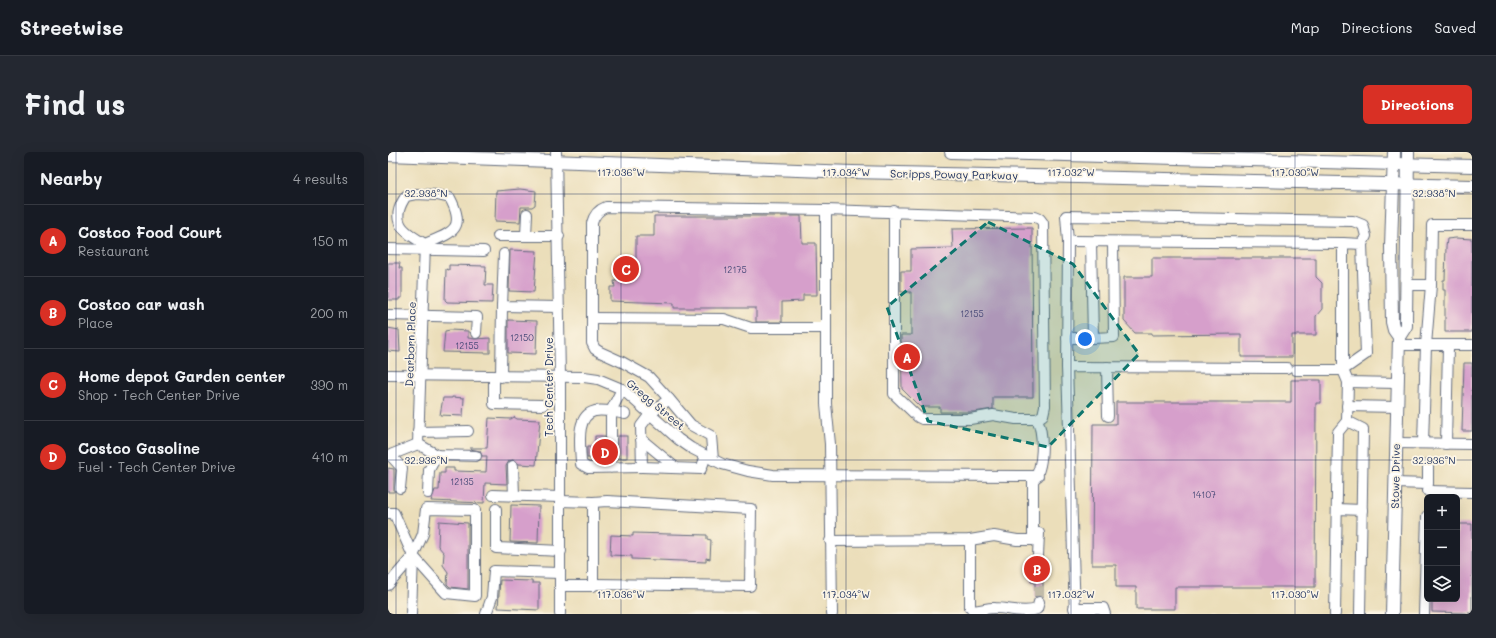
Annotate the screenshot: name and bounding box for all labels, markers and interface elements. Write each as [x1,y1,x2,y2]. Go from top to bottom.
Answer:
text: Streetwise [20,15,123,40]
text: Map [1291,18,1319,37]
text: Directions [1341,18,1412,37]
text: Saved [1434,18,1476,37]
button: Directions [1363,85,1472,124]
text: Find us [24,86,125,122]
text: 117.036°W [597,165,645,179]
text: 117.034°W [822,165,870,179]
street label: Scripps Poway Parkway [890,165,1018,183]
text: 117.032°W [1047,165,1095,179]
text: 117.030°W [1271,165,1319,179]
text: Nearby [40,167,102,189]
text: 4 results [293,170,348,187]
text: 32.938°N [404,186,448,200]
text: 32.938°N [1412,186,1456,200]
text: Costco Food Court [78,222,222,242]
text: A [48,232,58,249]
text: 150 m [312,232,348,249]
text: Restaurant [78,242,149,259]
pin: C [613,254,639,284]
house number: 12175 [723,264,747,275]
text: Costco car wash [78,294,204,314]
street label: Dearborn Place [401,301,419,387]
text: B [49,304,57,321]
text: 200 m [310,304,348,321]
house number: 12155 [960,308,984,319]
text: Place [78,314,113,331]
your location [1075,329,1095,349]
house number: 12150 [510,332,534,343]
street label: Tech Center Drive [541,337,556,437]
house number: 12155 [455,340,479,351]
pin: A [894,342,920,372]
text: Home depot Garden center [78,366,285,386]
street label: Gregg Street [624,375,688,433]
text: C [48,376,58,393]
text: 390 m [310,376,348,393]
text: Shop · Tech Center Drive [78,386,240,403]
pin: D [592,437,618,467]
text: Costco Gasoline [78,438,200,458]
street label: Stowe Drive [1387,443,1403,509]
text: D [48,448,58,465]
text: 410 m [312,448,348,465]
text: 32.936°N [404,453,448,467]
text: 32.936°N [1412,453,1456,467]
text: Fuel · Tech Center Drive [78,458,235,475]
house number: 12135 [450,476,474,487]
house number: 14107 [1192,489,1216,500]
map controls [1424,494,1460,602]
button: + [1424,494,1460,530]
button: − [1424,530,1460,566]
pin: B [1024,554,1050,584]
button: layers [1424,566,1460,602]
text: 117.036°W [597,587,645,601]
text: 117.034°W [822,587,870,601]
text: 117.032°W [1047,587,1095,601]
text: 117.030°W [1271,587,1319,601]

